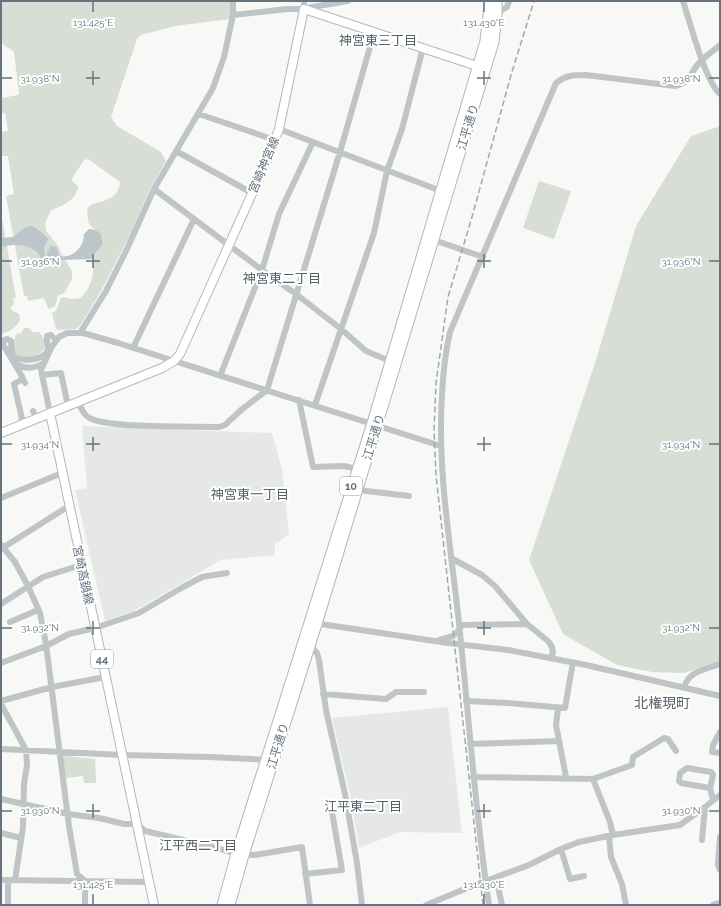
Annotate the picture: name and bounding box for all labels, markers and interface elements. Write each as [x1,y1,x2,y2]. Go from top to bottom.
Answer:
text: 131.425°E [73,17,113,28]
text: 131.430°E [463,17,505,28]
district label: 神宮東三丁目 [339,33,417,48]
text: 31.938°N [20,73,60,84]
text: 31.938°N [661,73,701,84]
street label: 江平通り [454,102,482,152]
street label: 宮崎神宮線 [246,135,282,195]
text: 31.936°N [20,256,60,267]
text: 31.936°N [661,256,701,267]
district label: 神宮東二丁目 [243,271,321,286]
street label: 江平通り [360,412,388,462]
text: 31.934°N [21,439,59,450]
text: 31.934°N [662,439,700,450]
road number: 10 [340,477,362,495]
district label: 神宮東一丁目 [211,487,289,502]
street label: 宮崎高鍋線 [70,544,96,606]
text: 31.932°N [21,622,59,633]
text: 31.932°N [662,622,700,633]
road number: 44 [91,650,113,668]
district label: 北権現町 [634,695,690,711]
street label: 江平通り [264,721,292,771]
district label: 江平東二丁目 [324,799,402,814]
text: 31.930°N [20,805,60,816]
text: 31.930°N [661,805,701,816]
district label: 江平西二丁目 [159,838,237,853]
text: 131.425°E [73,879,113,890]
text: 131.430°E [463,879,505,890]

